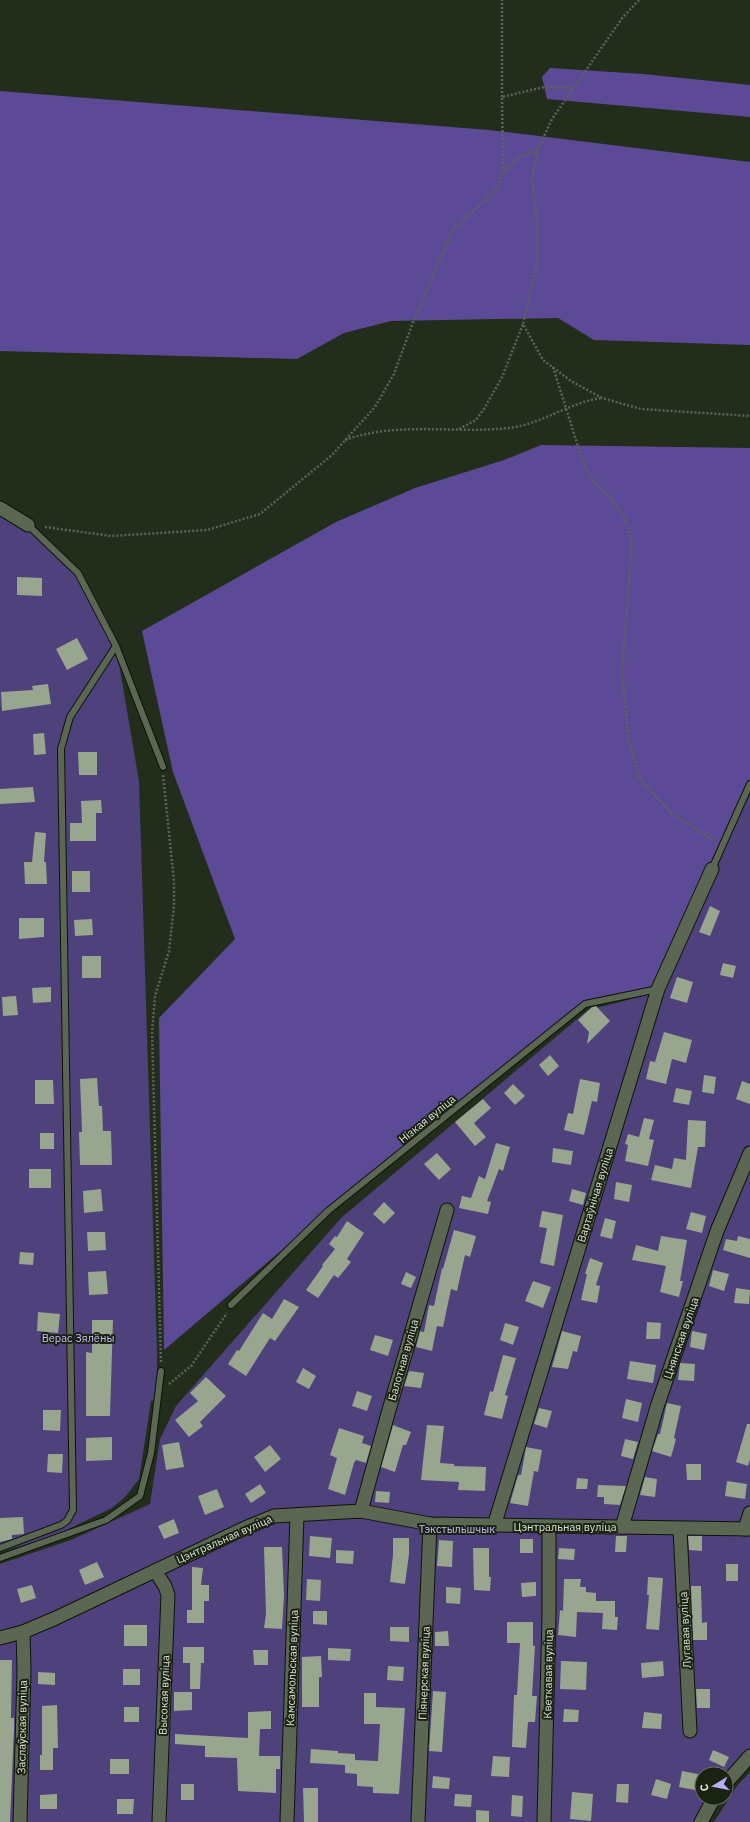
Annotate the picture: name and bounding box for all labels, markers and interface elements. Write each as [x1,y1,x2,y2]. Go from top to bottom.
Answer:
street label: Нізкая вуліца [396,1092,458,1146]
street label: Вартаўнічая вуліца [574,1146,616,1244]
street label: Цнянская вуліца [660,1295,702,1381]
street label: Балотная вуліца [385,1318,421,1402]
park label: Верас Зялёны [42,1331,114,1345]
street label: Цэнтральная вуліца [174,1512,274,1566]
street label: Цэнтральная вуліца [513,1520,617,1534]
park label: Тэкстыльшчык [419,1522,495,1536]
street label: Лугавая вуліца [676,1591,694,1669]
street label: Камсамольская вуліца [283,1609,301,1726]
street label: Піянерская вуліца [415,1626,433,1720]
street label: Кветкавая вуліца [540,1629,556,1719]
street label: Высокая вуліца [156,1655,172,1735]
street label: Заслаўская вуліца [14,1680,30,1774]
north arrow [694,1766,734,1806]
text: С [697,1783,712,1792]

